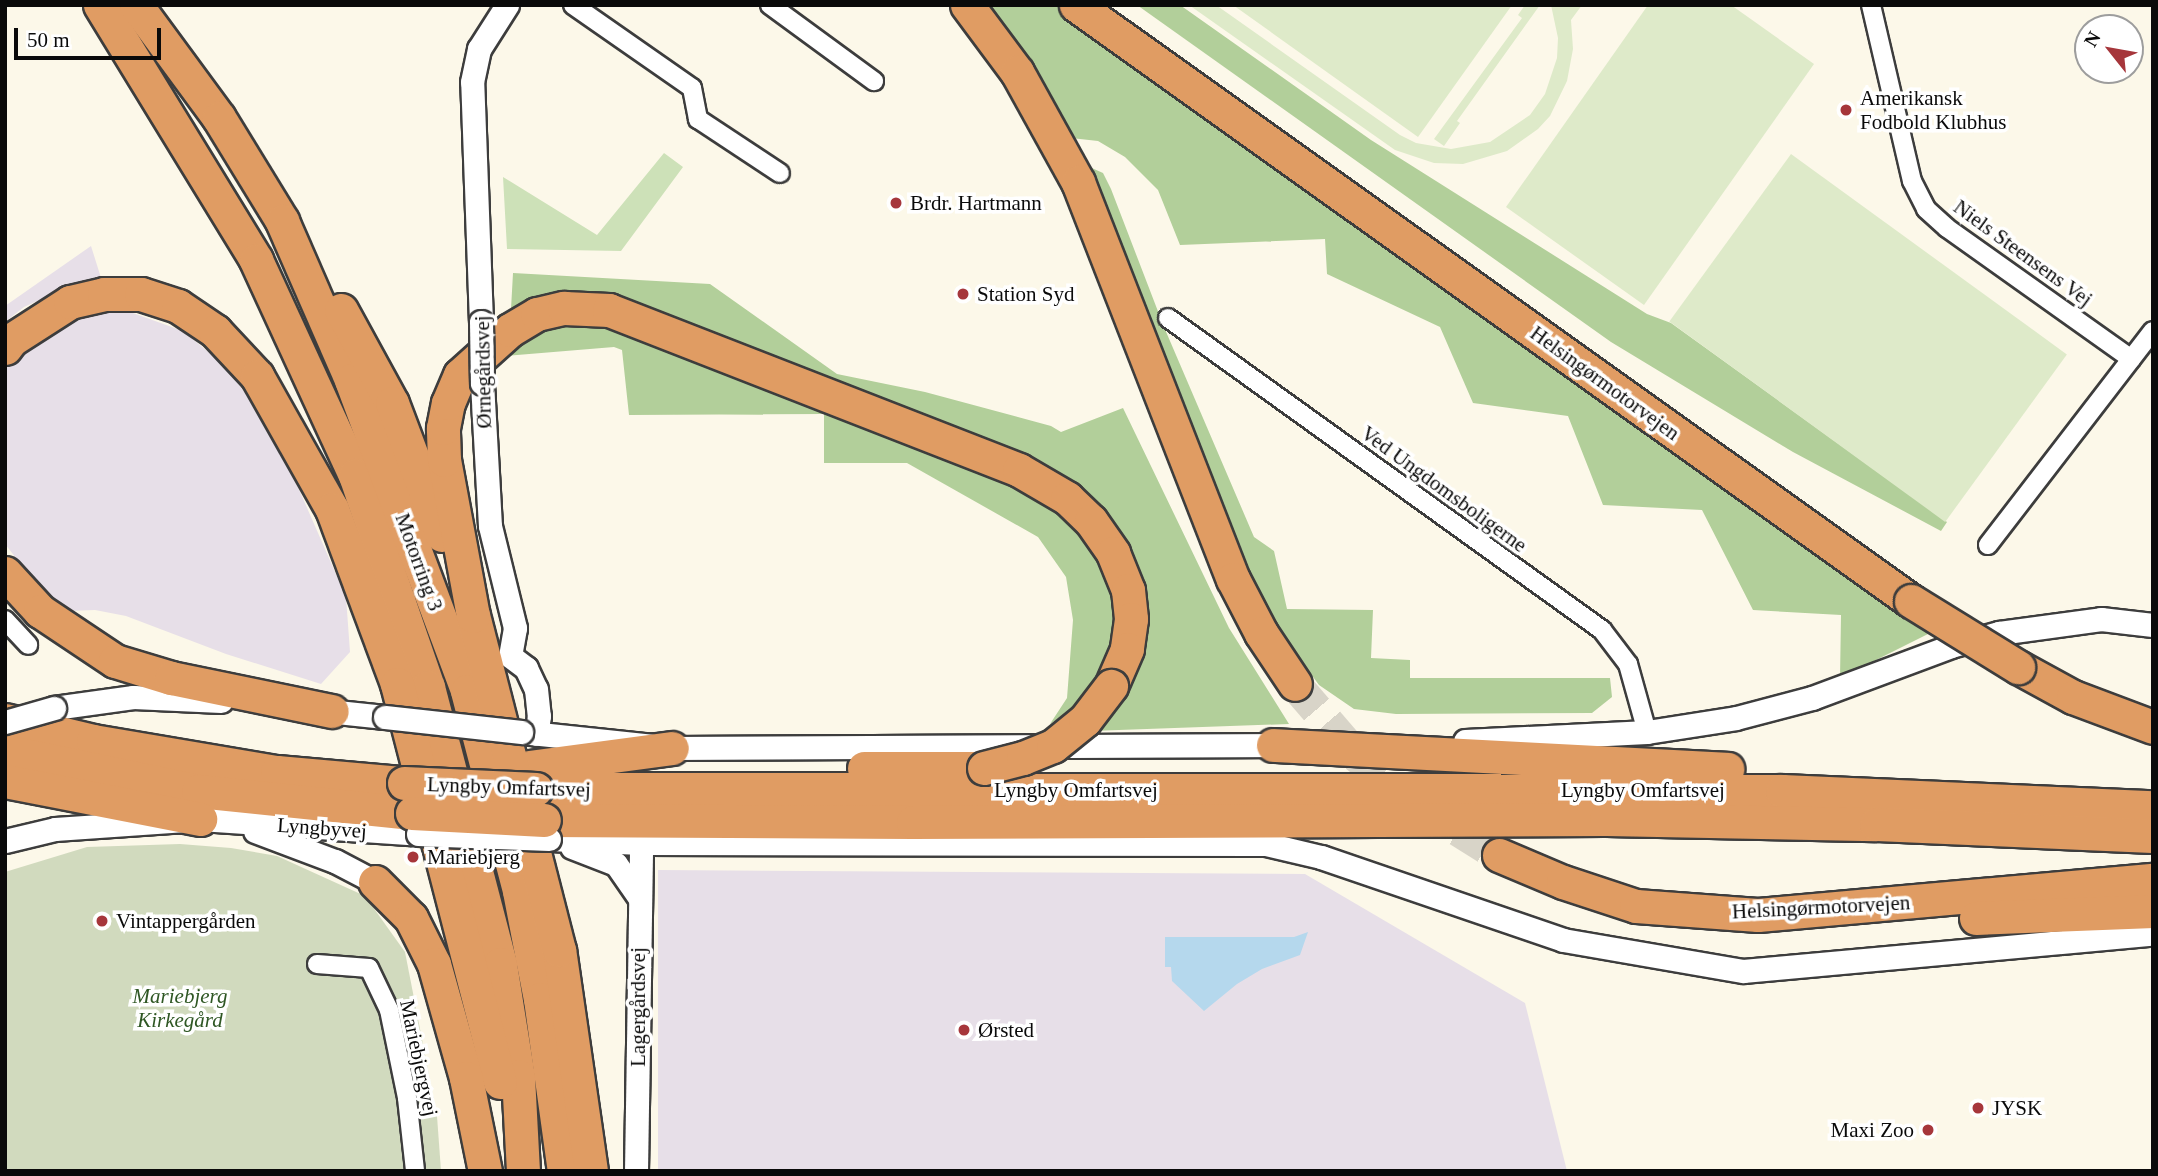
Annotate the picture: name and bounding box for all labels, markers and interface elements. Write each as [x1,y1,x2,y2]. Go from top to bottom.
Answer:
scale bar [18,14,164,58]
north arrow [2074,14,2144,84]
text: 50 m [27,28,70,52]
text: N [2080,28,2105,50]
place label: Amerikansk Fodbold Klubhus [1860,85,2006,135]
marker: Amerikansk Fodbold Klubhus [1838,102,1854,118]
place label: Brdr. Hartmann [910,190,1042,216]
street label: Niels Steensens Vej [1949,194,2097,312]
marker: Brdr. Hartmann [888,195,904,211]
place label: Station Syd [977,281,1074,307]
marker: Station Syd [955,286,971,302]
street label: Ørnegårdsvej [469,315,497,429]
street label: Helsingørmotorvejen [1525,320,1685,446]
street label: Ved Ungdomsboligerne [1356,420,1532,558]
street label: Motorring 3 [390,510,448,614]
street label: Lyngby Omfartsvej [427,772,591,802]
street label: Lyngby Omfartsvej [994,777,1158,803]
street label: Lyngby Omfartsvej [1561,777,1725,803]
street label: Lyngbyvej [276,812,368,844]
place label: Mariebjerg [427,844,520,870]
marker: Mariebjerg [405,849,421,865]
street label: Helsingørmotorvejen [1731,890,1911,924]
place label: Vintappergården [116,908,255,934]
marker: Vintappergården [94,913,110,929]
street label: Lagergårdsvej [625,947,651,1067]
park label: Mariebjerg Kirkegård [133,983,227,1033]
street label: Mariebjergvej [394,997,444,1119]
place label: Ørsted [978,1017,1034,1043]
marker: Ørsted [956,1022,972,1038]
place label: JYSK [1992,1095,2042,1121]
marker: JYSK [1970,1100,1986,1116]
place label: Maxi Zoo [1831,1117,1914,1143]
marker: Maxi Zoo [1920,1122,1936,1138]

